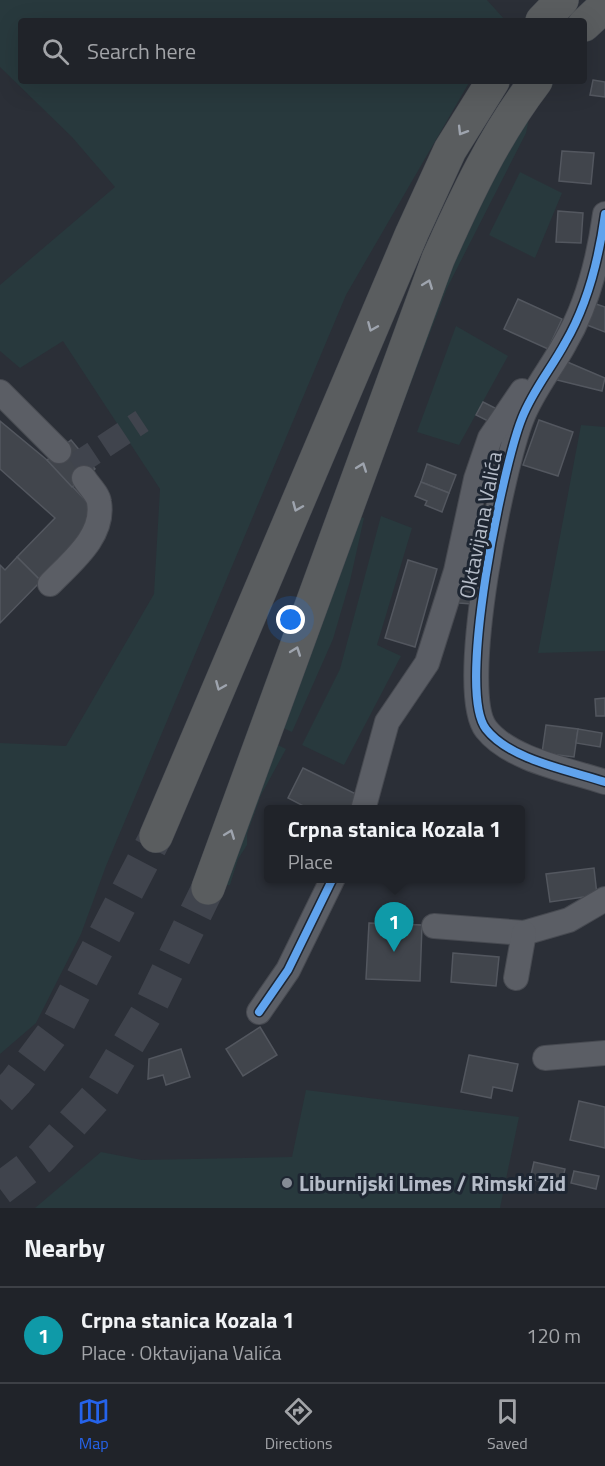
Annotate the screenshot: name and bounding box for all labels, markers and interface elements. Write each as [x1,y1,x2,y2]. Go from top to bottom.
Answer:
search box [18,18,587,84]
text: Search here [87,34,196,68]
icon: search [39,35,72,68]
one-way arrow [458,125,469,135]
one-way arrow [421,279,434,290]
one-way arrow [367,321,379,332]
street label: Oktavijana Valića [450,448,510,601]
one-way arrow [355,462,368,473]
one-way arrow [292,500,304,511]
your location [276,605,305,634]
one-way arrow [289,646,302,657]
one-way arrow [216,680,228,691]
popup [264,805,525,883]
text: Crpna stanica Kozala 1 [288,812,501,846]
one-way arrow [222,829,235,840]
text: Place [288,846,333,877]
pin: 1 [374,902,414,952]
place label: Liburnijski Limes / Rimski Zid [299,1167,566,1199]
marker: Liburnijski Limes / Rimski Zid [280,1176,294,1190]
text: Nearby [24,1228,105,1267]
text: Crpna stanica Kozala 1 [81,1303,295,1337]
text: 1 [38,1320,49,1351]
text: 120 m [526,1320,581,1351]
text: Place · Oktavijana Valića [81,1337,281,1368]
tab: Map [77,1395,110,1455]
tab: Directions [265,1395,333,1455]
tab: Saved [487,1395,528,1455]

